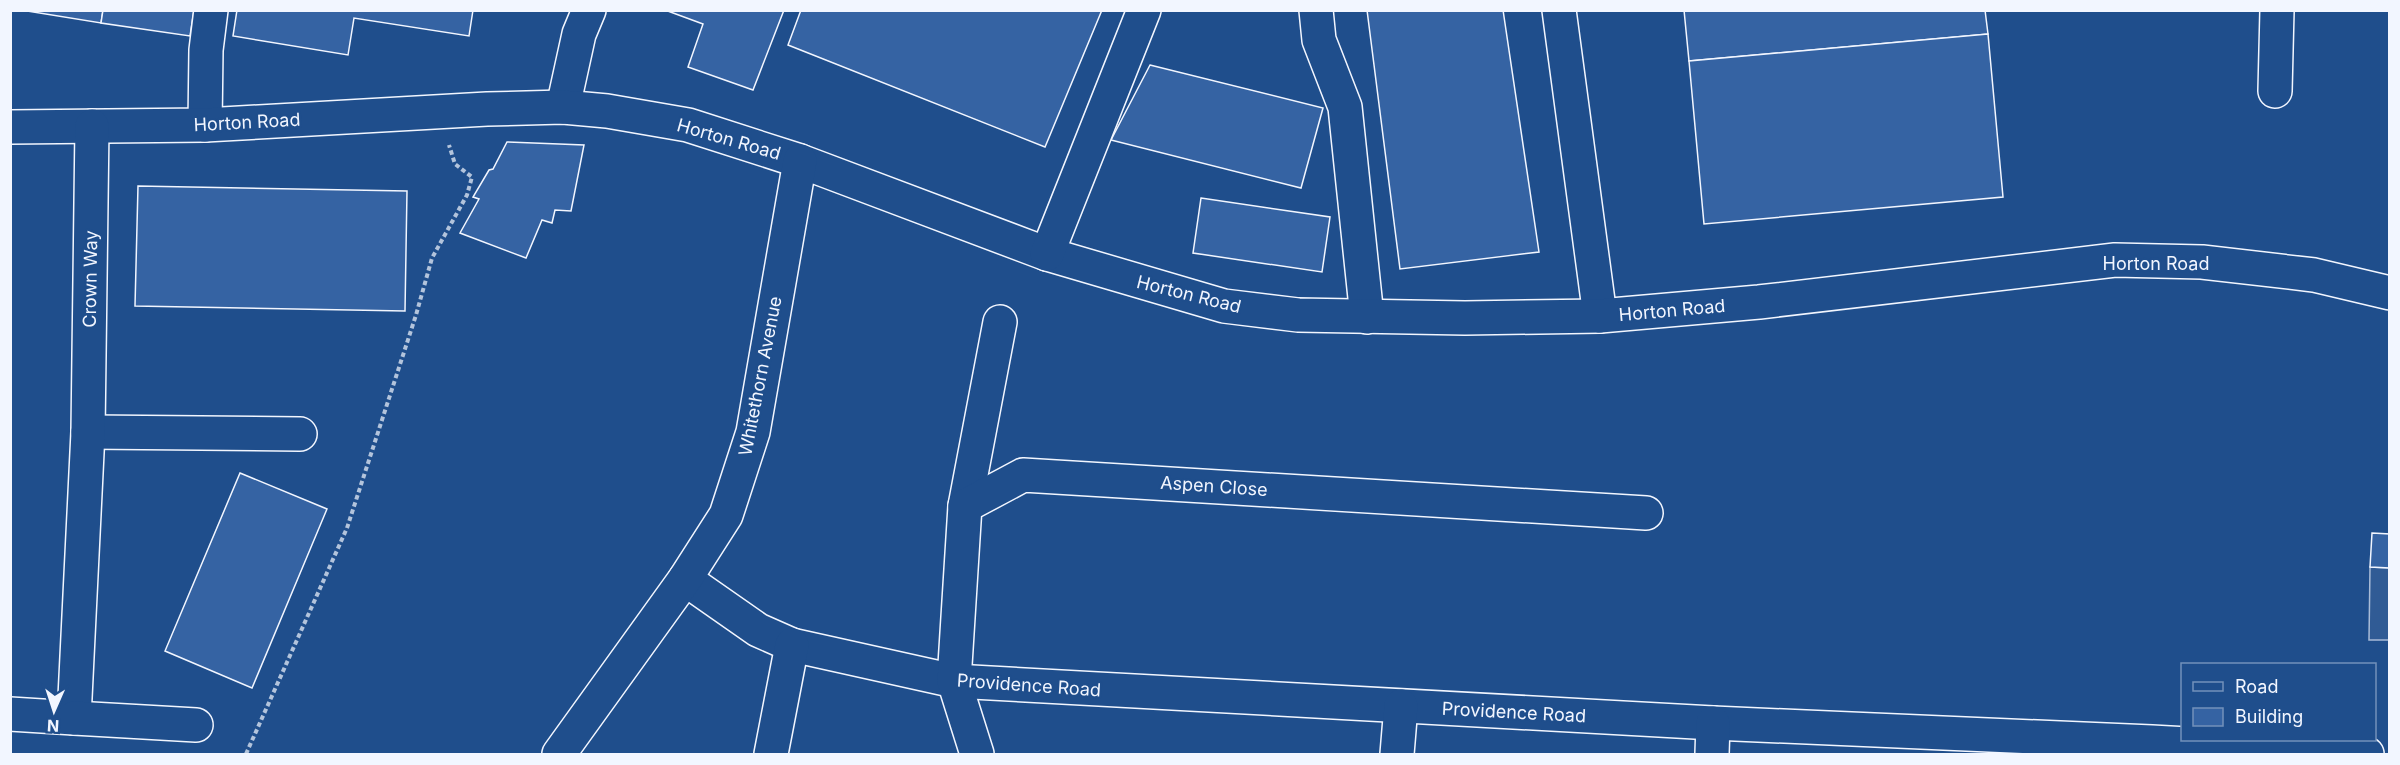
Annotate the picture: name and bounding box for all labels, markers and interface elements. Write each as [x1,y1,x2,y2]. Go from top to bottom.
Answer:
street label: Horton Road [193,109,301,135]
street label: Horton Road [675,114,783,164]
street label: Crown Way [79,230,101,328]
street label: Horton Road [2103,253,2209,274]
street label: Horton Road [1135,271,1243,317]
street label: Whitethorn Avenue [734,294,786,458]
street label: Horton Road [1618,295,1726,325]
street label: Aspen Close [1160,472,1268,500]
legend [2181,663,2376,741]
street label: Providence Road [956,669,1102,701]
text: Road [2235,676,2278,697]
north arrow [24,681,84,741]
street label: Providence Road [1441,698,1587,726]
text: Building [2235,706,2303,727]
text: N [47,716,60,736]

